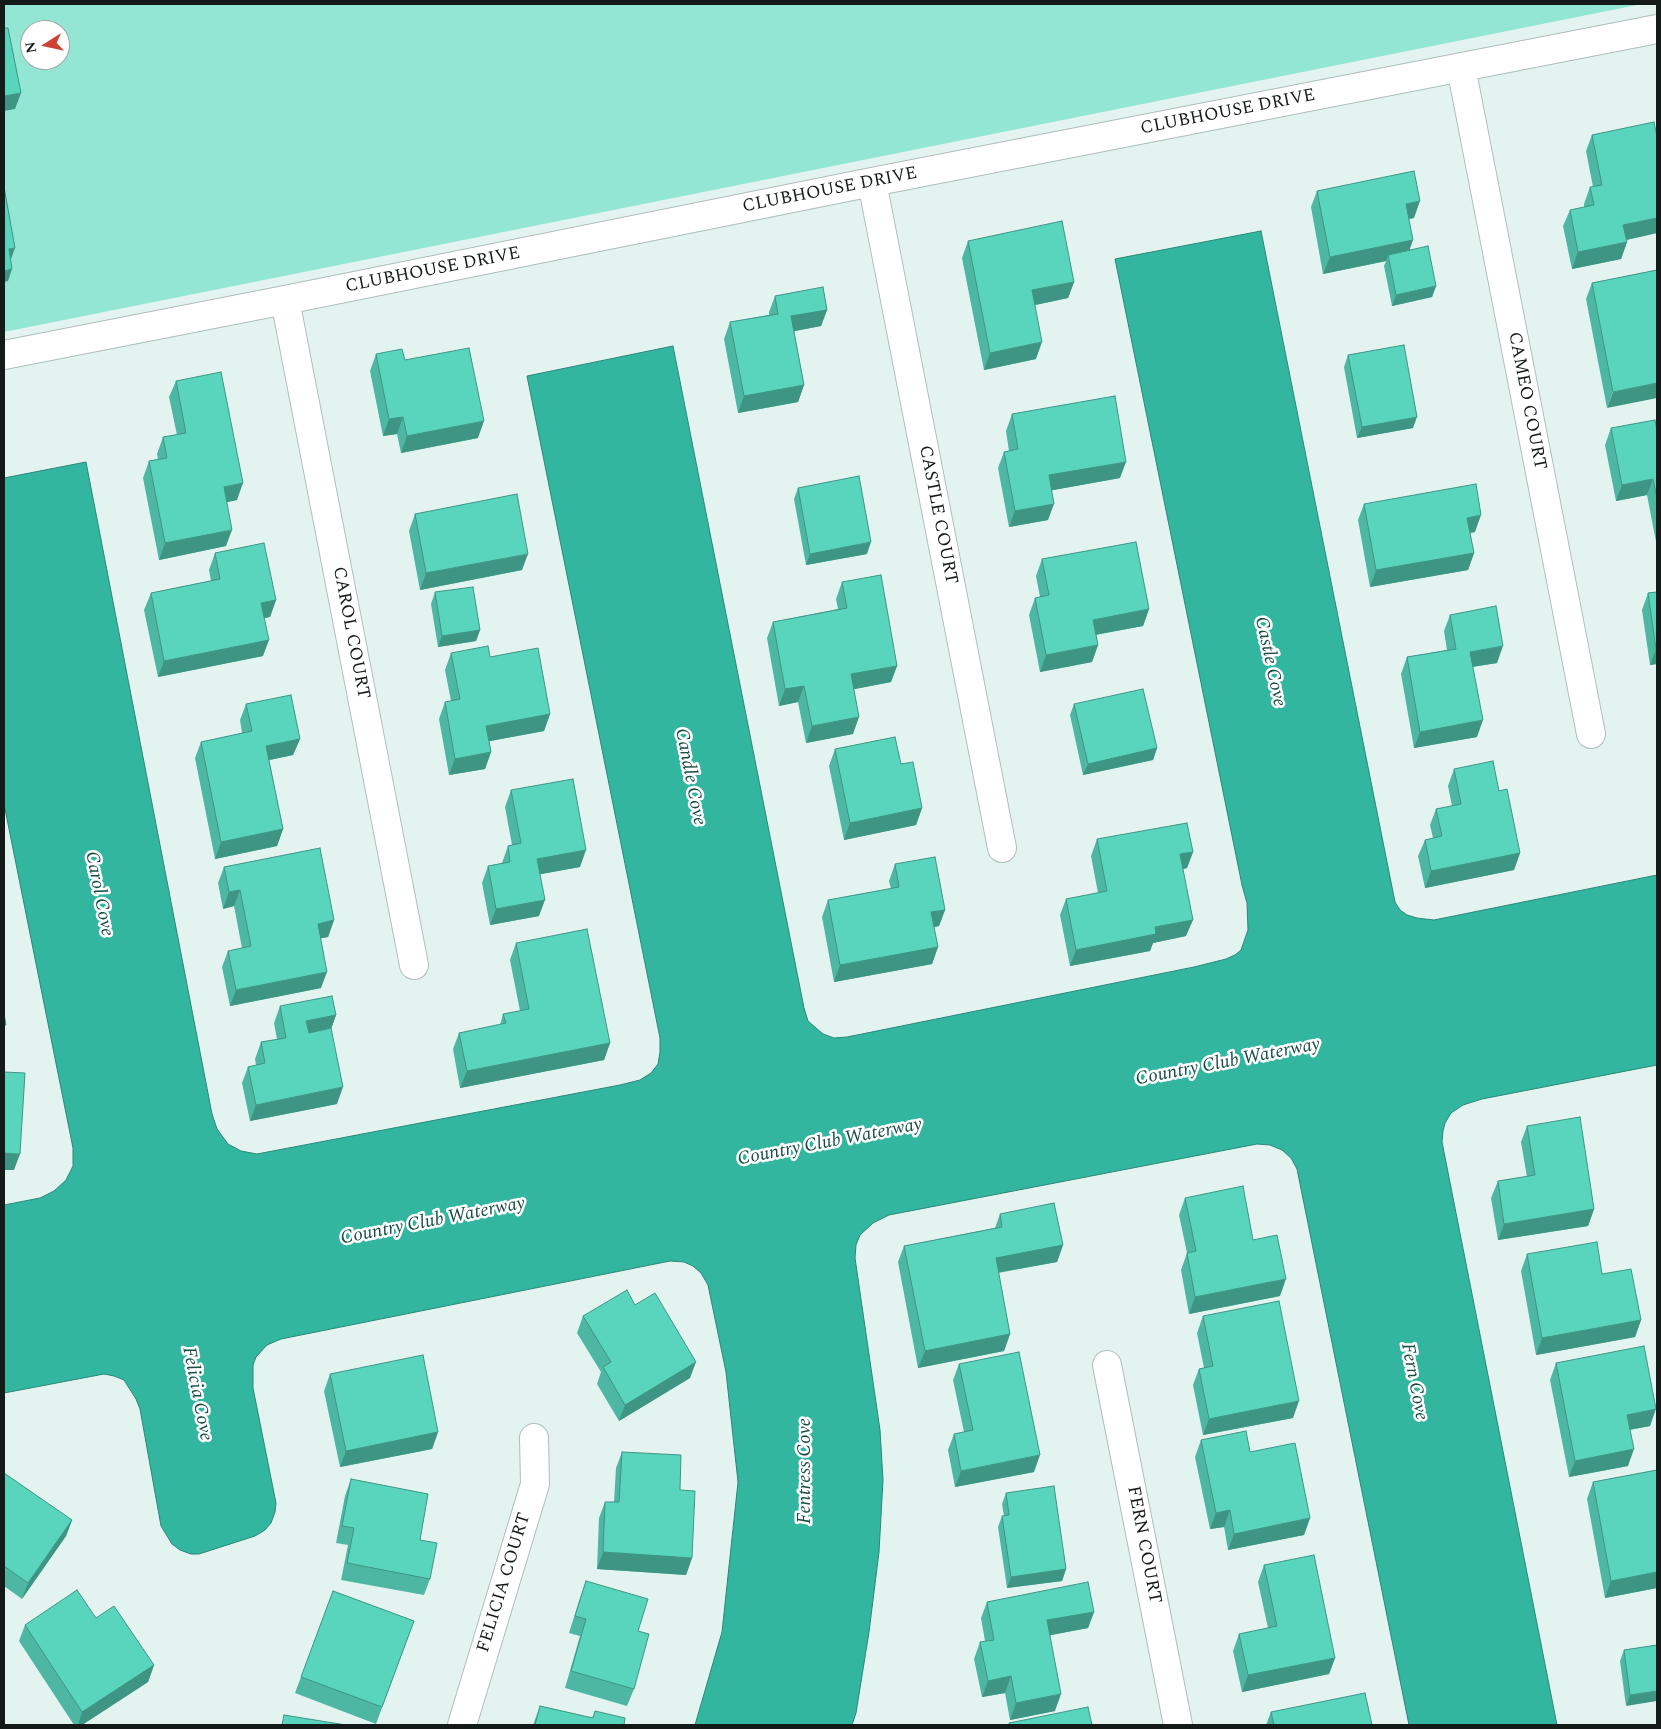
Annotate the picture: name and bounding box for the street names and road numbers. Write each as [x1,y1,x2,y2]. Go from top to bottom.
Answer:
street label: CLUBHOUSE DRIVE [1139,85,1317,141]
street label: CLUBHOUSE DRIVE [741,163,919,219]
street label: CLUBHOUSE DRIVE [344,243,522,299]
street label: CAMEO COURT [1502,330,1550,472]
street label: CASTLE COURT [913,444,961,586]
street label: CAROL COURT [327,565,373,701]
street label: FERN COURT [1121,1484,1165,1606]
street label: FELICIA COURT [473,1511,537,1655]

